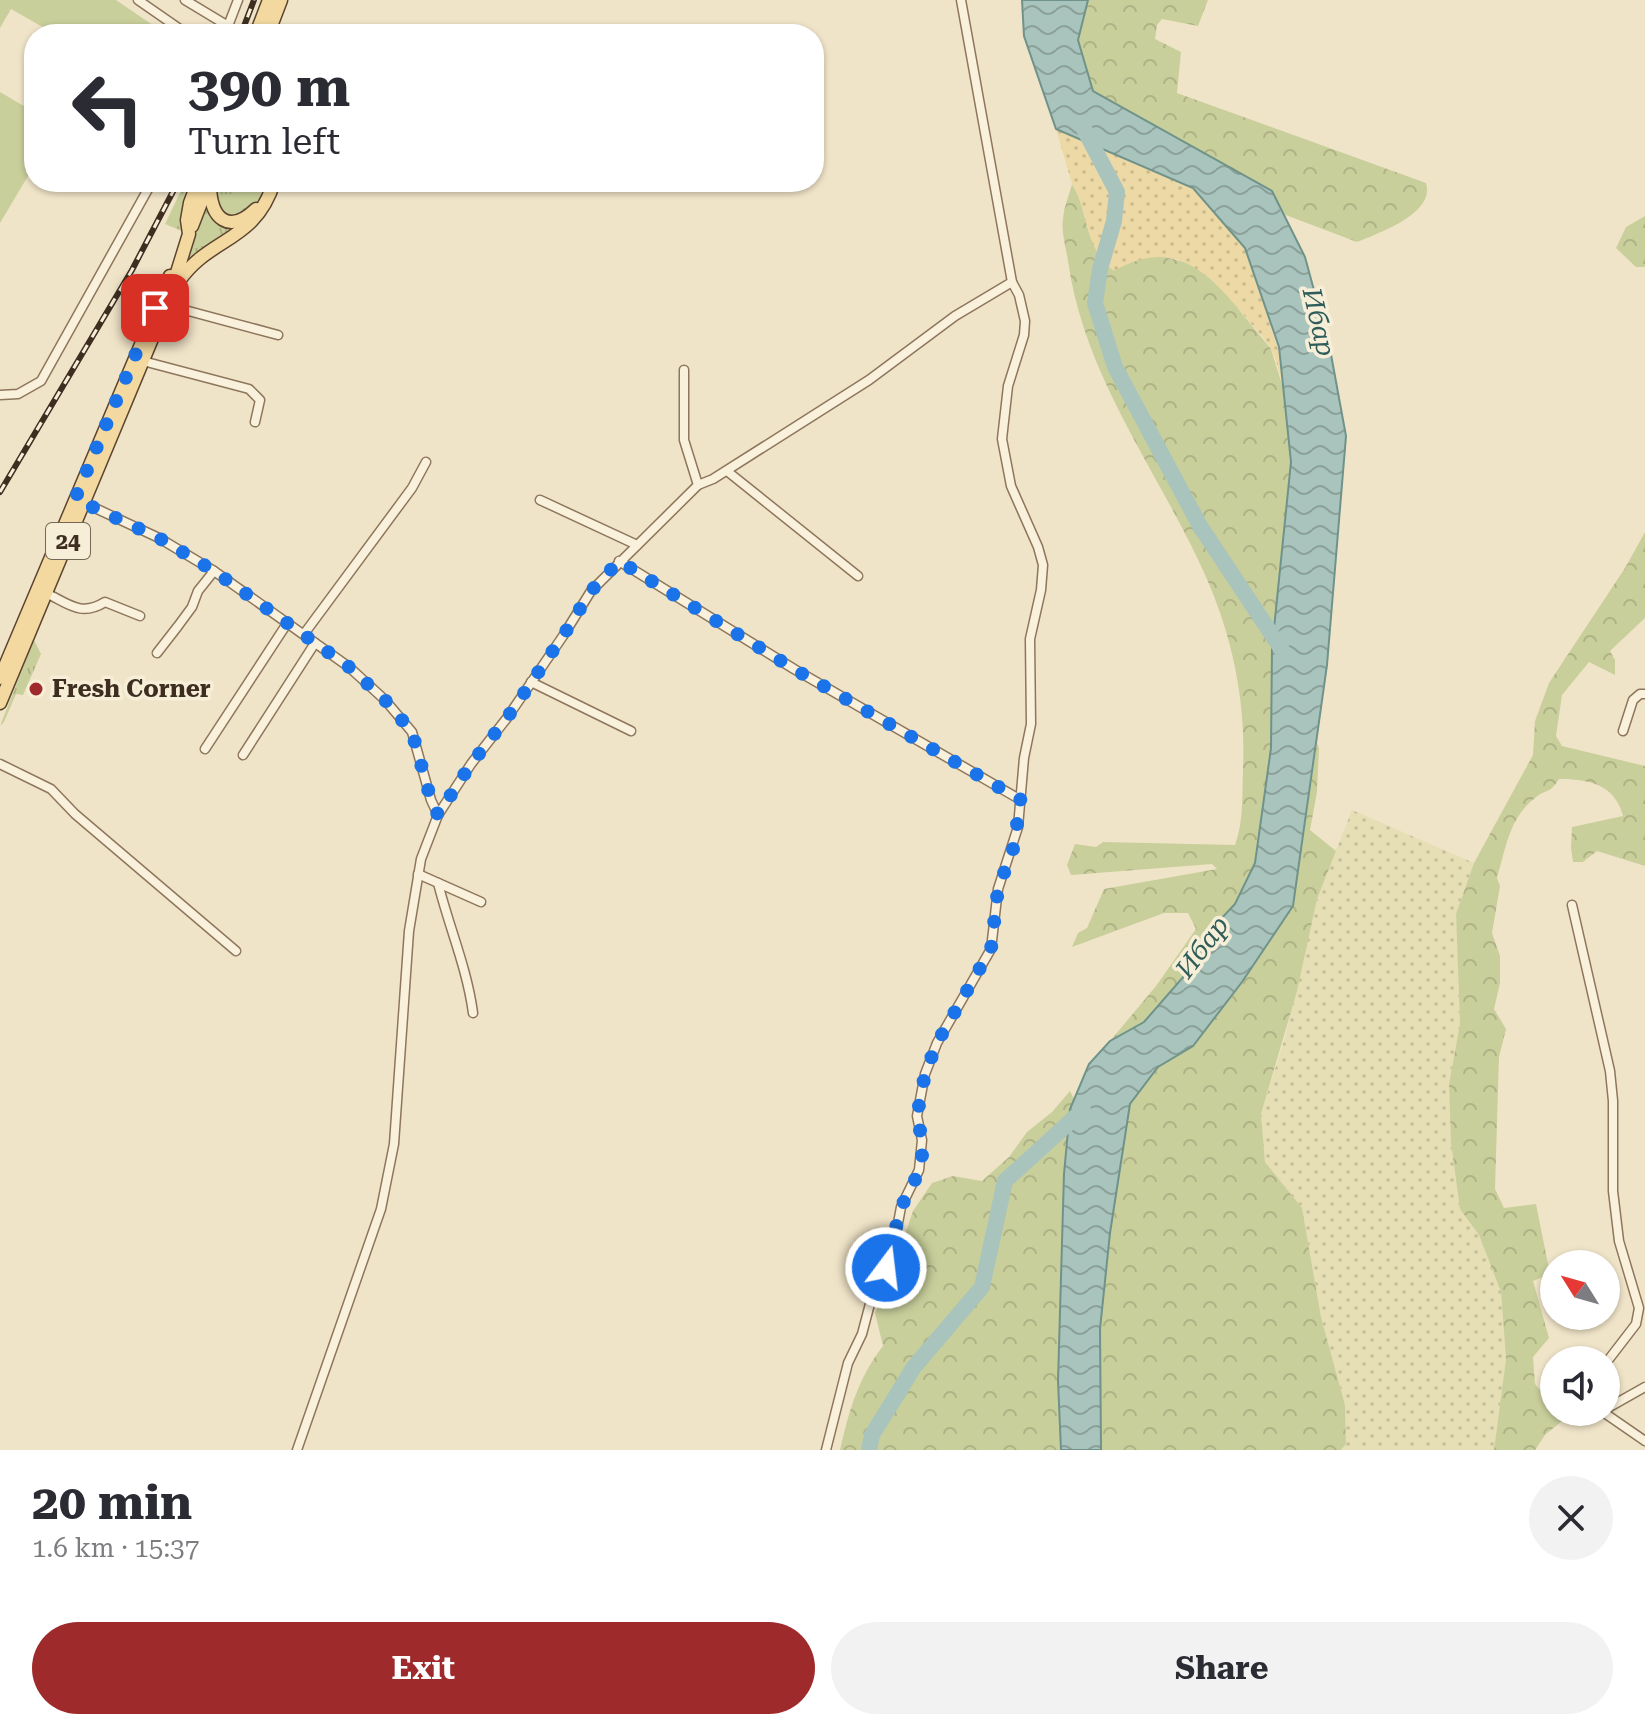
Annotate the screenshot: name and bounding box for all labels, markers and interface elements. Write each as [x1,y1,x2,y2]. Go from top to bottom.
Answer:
text: 390 m [188,54,350,120]
icon: left [56,56,160,160]
text: Turn left [188,121,340,163]
pin [121,274,189,342]
water label: Ибар [1296,284,1341,359]
icon: arrive [133,286,177,330]
road number: 24 [46,523,90,559]
place label: Fresh Corner [52,675,211,703]
marker: Fresh Corner [27,680,45,698]
water label: Ибар [1169,910,1235,984]
position arrow [844,1226,928,1310]
north arrow [1540,1250,1620,1330]
map controls [1540,1250,1620,1426]
button: sound [1540,1346,1620,1426]
text: 20 min [32,1475,192,1531]
button: close [1529,1476,1613,1560]
text: 1.6 km · 15:37 [32,1533,199,1563]
button: Exit [32,1622,815,1714]
button: Share [831,1622,1613,1714]

